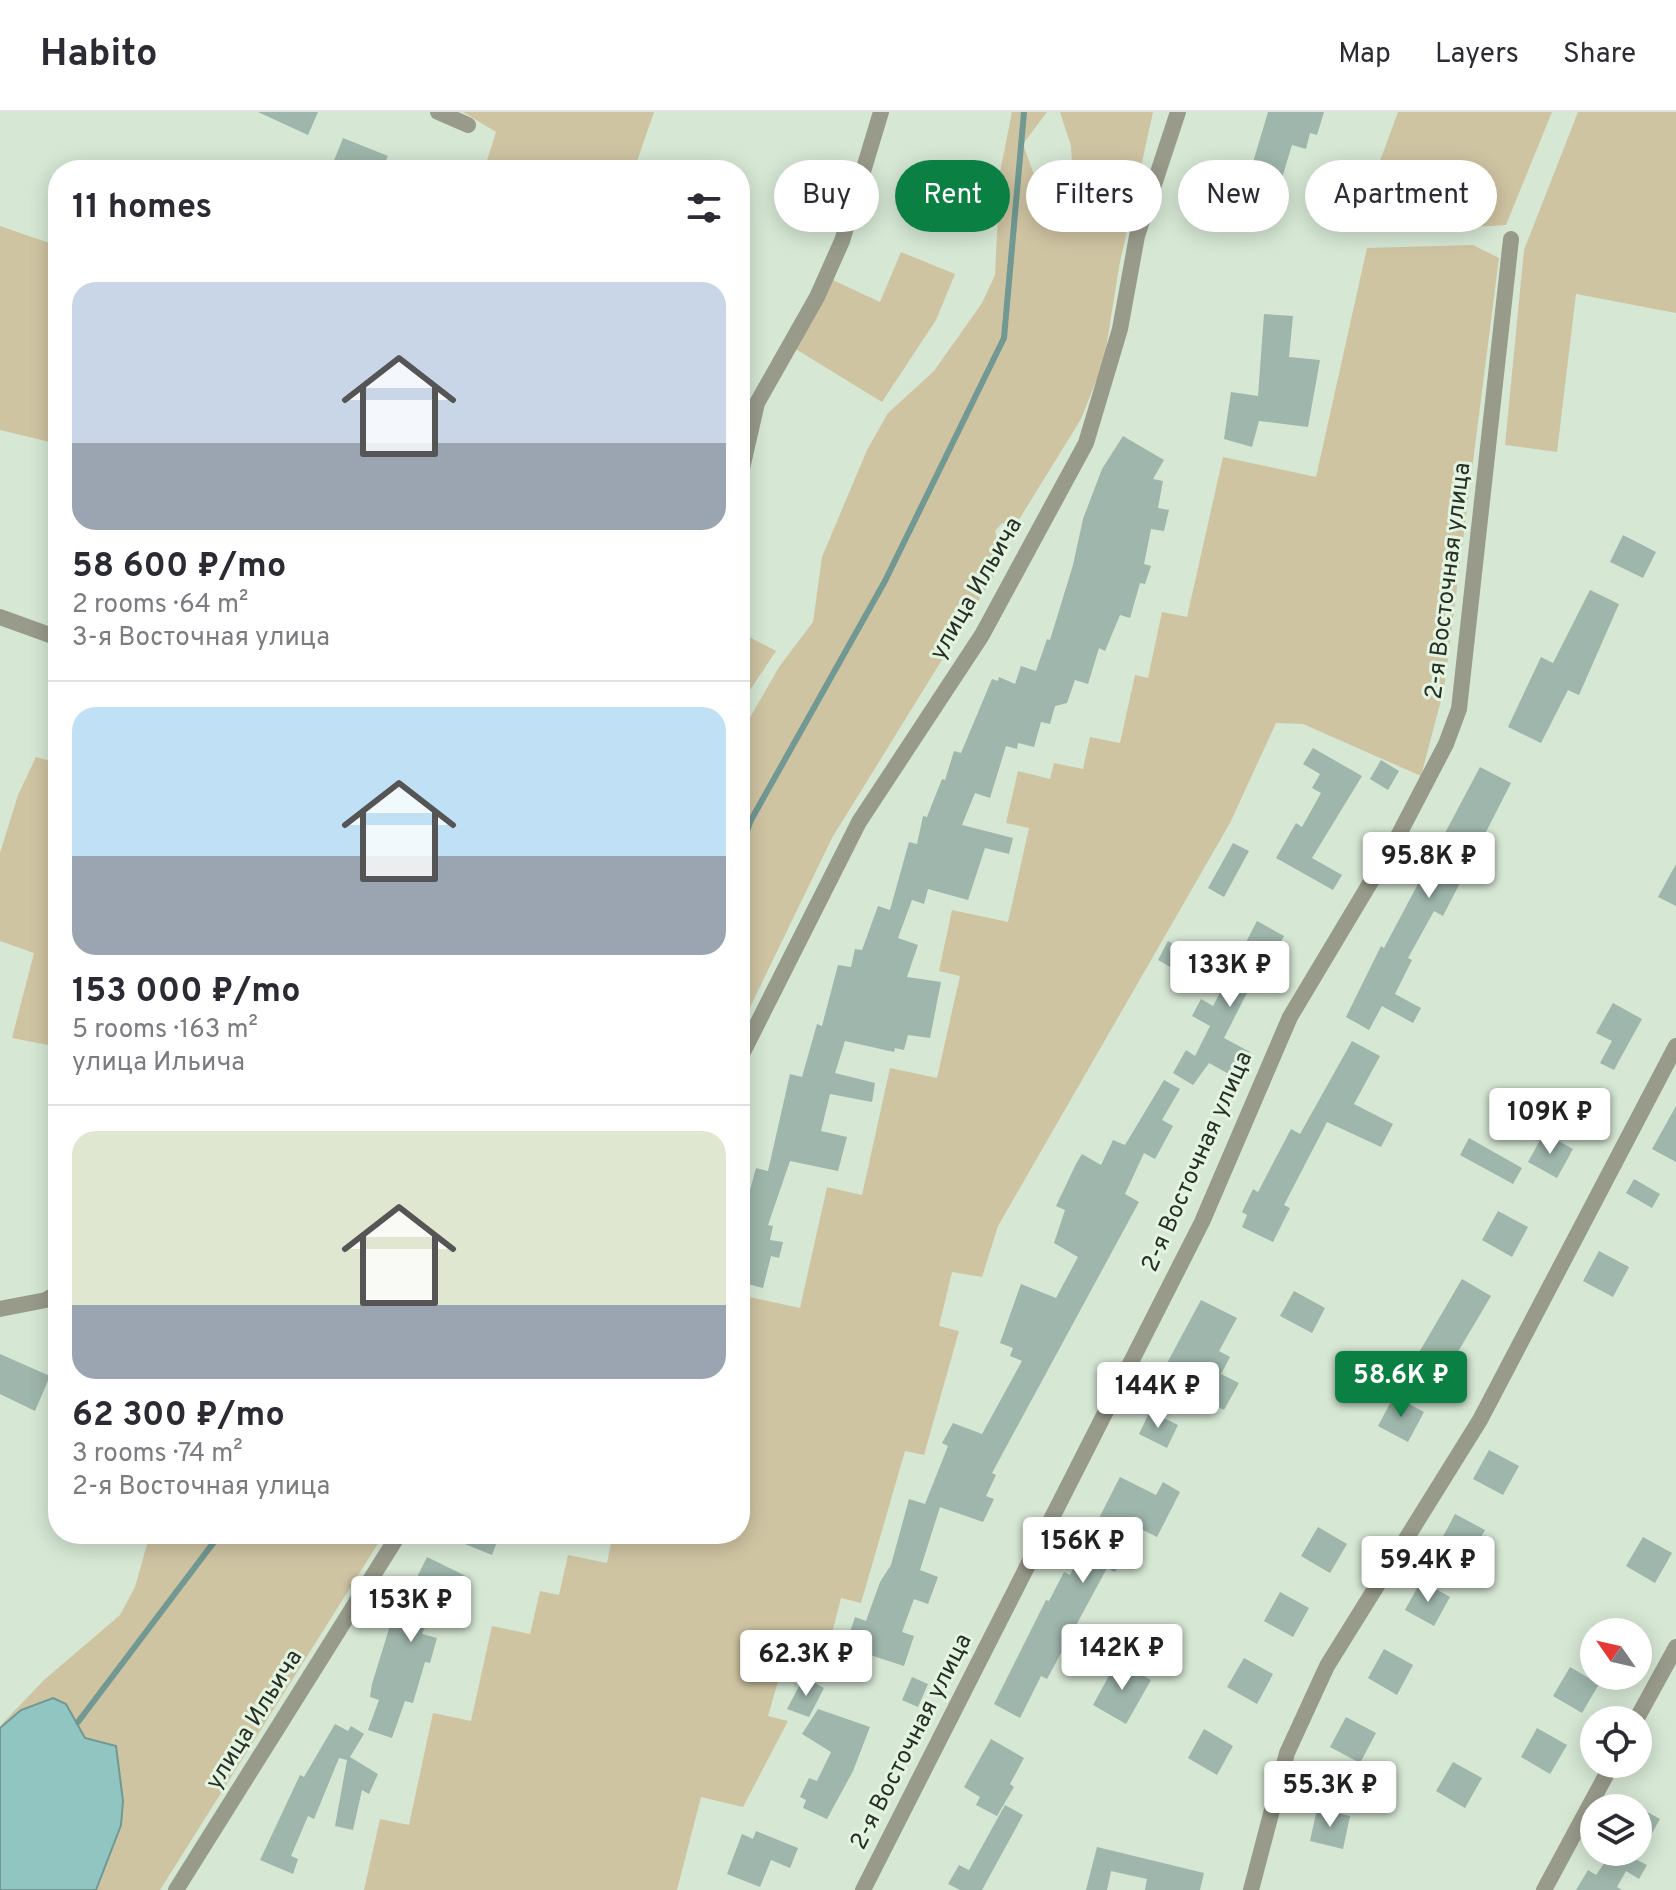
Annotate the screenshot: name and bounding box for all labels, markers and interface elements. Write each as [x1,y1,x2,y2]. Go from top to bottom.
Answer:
text: Habito [40,31,158,80]
text: Map [1338,37,1391,73]
text: Layers [1435,37,1519,73]
text: Share [1563,37,1636,73]
chip: Buy [774,160,879,232]
chip: Rent [895,160,1010,232]
chip: Filters [1026,160,1162,232]
chip: New [1178,160,1289,232]
chip: Apartment [1305,160,1497,232]
icon: filters [682,186,726,230]
text: 11 homes [72,187,212,230]
icon: home [327,334,471,478]
street label: 2-я Восточная улица [1420,461,1478,701]
street label: улица Ильича [924,512,1030,666]
text: 58 600 ₽/mo [72,546,286,589]
text: 2 rooms · 64 m² [72,589,248,622]
text: 3-я Восточная улица [72,622,330,655]
icon: home [327,759,471,903]
pin: 95.8K ₽ [1355,832,1503,900]
text: 95.8K ₽ [1381,841,1477,874]
pin: 133K ₽ [1165,941,1295,1009]
text: 133K ₽ [1188,950,1272,983]
text: 153 000 ₽/mo [72,971,300,1014]
text: 5 rooms · 163 m² [72,1014,258,1047]
text: улица Ильича [72,1047,245,1080]
street label: 2-я Восточная улица [1136,1047,1260,1277]
pin: 109K ₽ [1485,1088,1615,1156]
text: 109K ₽ [1507,1097,1593,1130]
icon: home [327,1183,471,1327]
pin: 58.6K ₽ [1327,1351,1475,1419]
text: 58.6K ₽ [1353,1360,1449,1393]
pin: 144K ₽ [1093,1362,1223,1430]
text: 144K ₽ [1115,1371,1201,1404]
text: 62 300 ₽/mo [72,1395,285,1438]
text: 3 rooms · 74 m² [72,1438,243,1471]
text: 2-я Восточная улица [72,1471,330,1504]
pin: 156K ₽ [1018,1517,1148,1585]
text: 156K ₽ [1041,1526,1125,1559]
pin: 59.4K ₽ [1354,1536,1502,1604]
text: 59.4K ₽ [1380,1545,1476,1578]
pin: 153K ₽ [346,1576,476,1644]
text: 153K ₽ [369,1585,453,1618]
north arrow [1580,1618,1652,1690]
map controls [1580,1618,1652,1866]
pin: 142K ₽ [1057,1624,1187,1692]
street label: 2-я Восточная улица [845,1629,979,1855]
pin: 62.3K ₽ [732,1630,880,1698]
text: 142K ₽ [1079,1633,1165,1666]
text: 62.3K ₽ [758,1639,854,1672]
street label: улица Ильича [200,1644,310,1796]
button: locate [1580,1706,1652,1778]
pin: 55.3K ₽ [1256,1761,1404,1829]
text: 55.3K ₽ [1282,1770,1378,1803]
button: layers [1580,1794,1652,1866]

